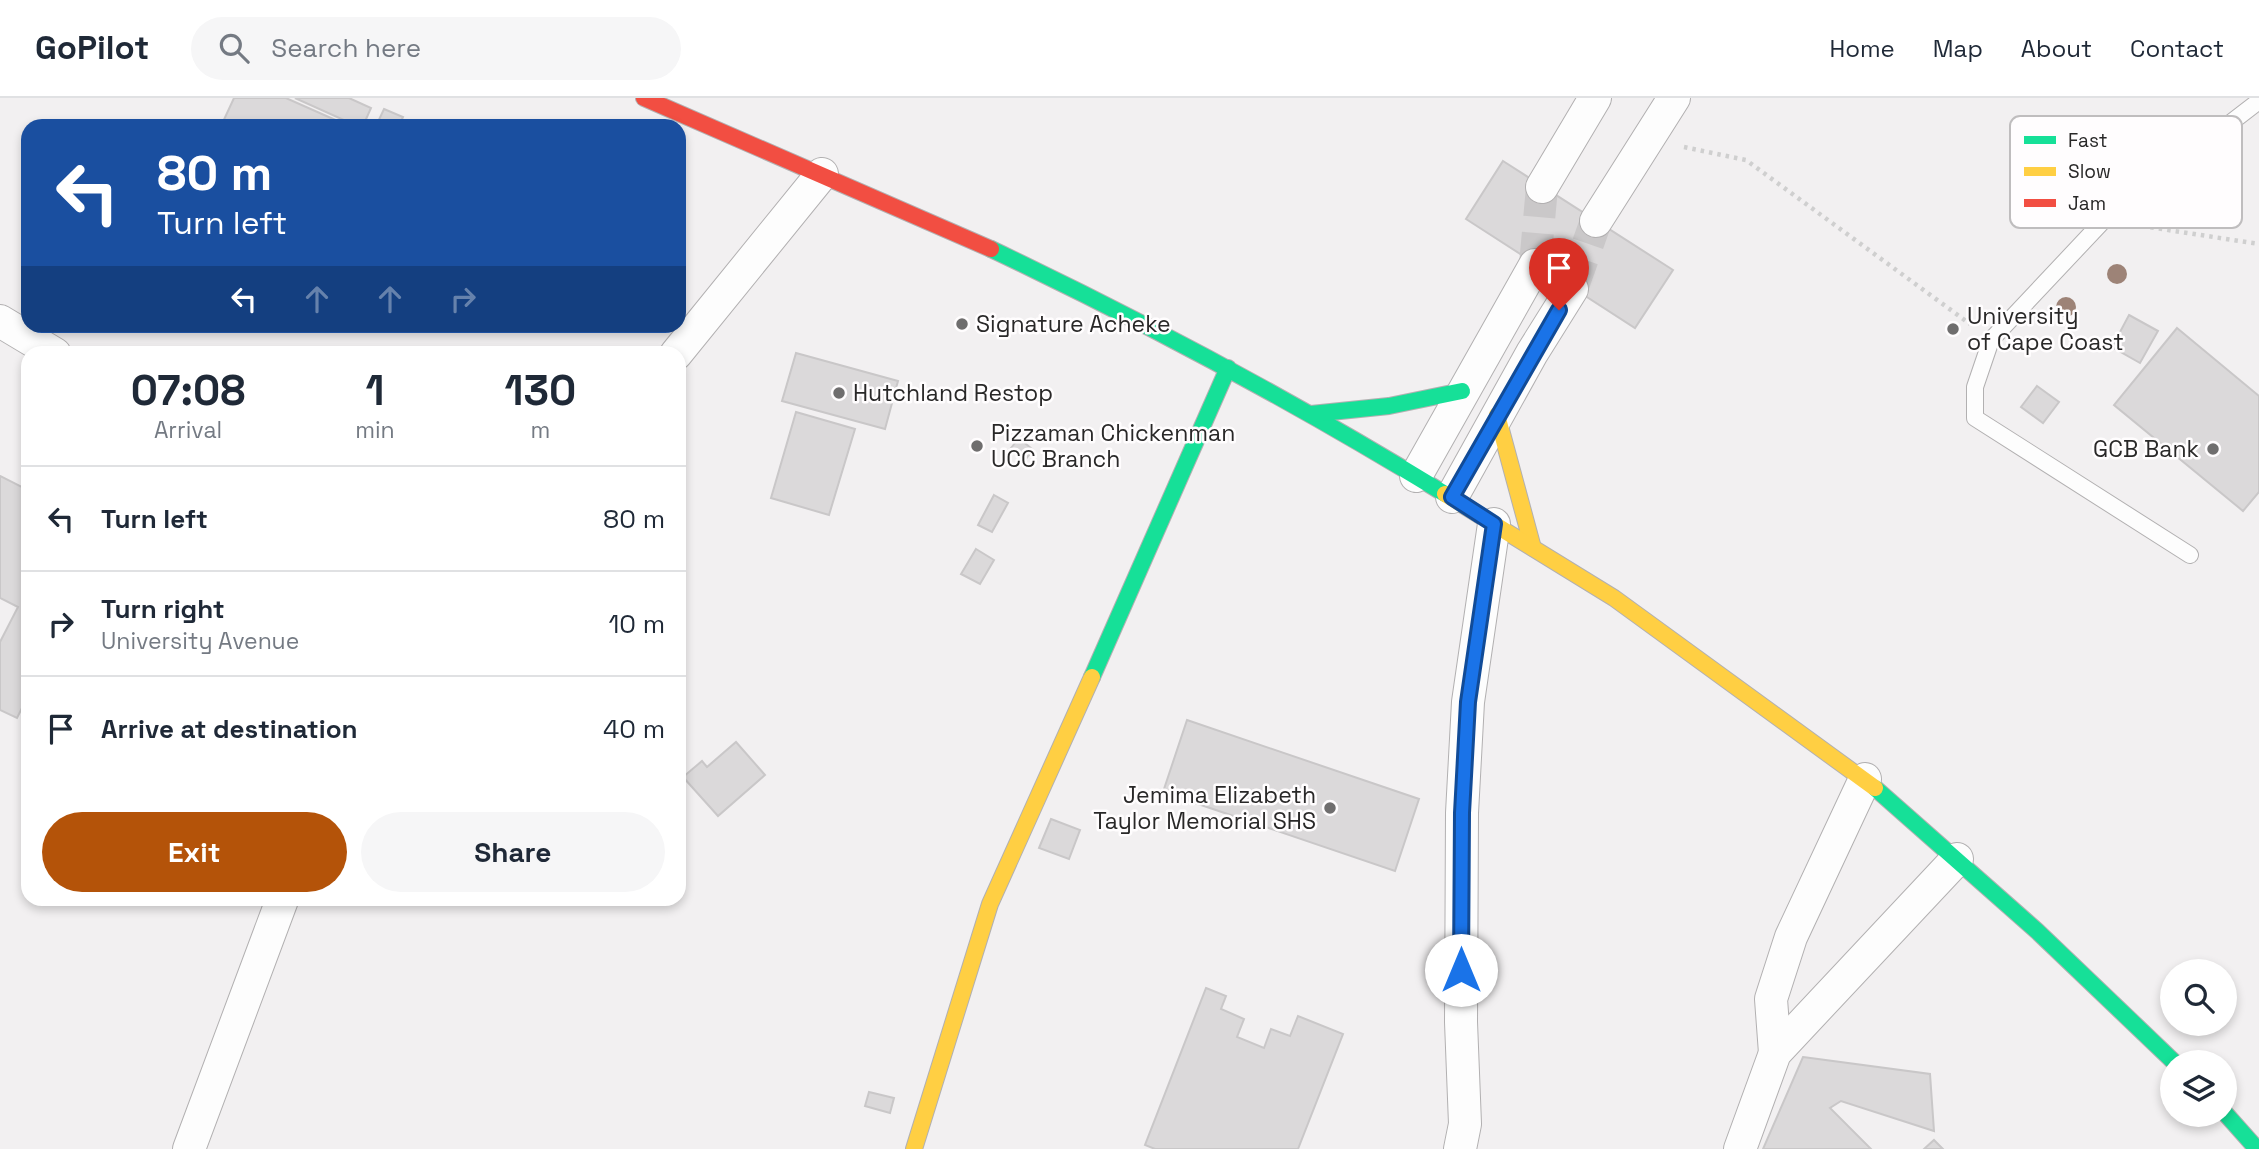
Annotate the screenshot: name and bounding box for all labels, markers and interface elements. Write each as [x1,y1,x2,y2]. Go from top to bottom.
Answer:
search box [191,17,681,80]
text: GoPilot [35,27,149,69]
icon: search [215,29,253,67]
text: Search here [271,31,421,65]
text: Home [1829,33,1895,64]
text: Map [1933,33,1983,64]
text: About [2021,33,2092,64]
text: Contact [2130,33,2224,64]
legend [2010,116,2242,228]
text: Fast [2068,128,2108,153]
text: 80 m [157,142,272,204]
icon: left [42,147,133,238]
text: Slow [2068,159,2111,184]
text: Jam [2068,191,2106,216]
text: Turn left [157,203,287,243]
pin [1529,238,1589,310]
icon: arrive [1540,249,1578,287]
icon: left [225,280,263,318]
icon: ahead [298,280,336,318]
icon: ahead [371,280,409,318]
icon: right [444,280,482,318]
place label: University of Cape Coast [1967,301,2124,357]
place label: Signature Acheke [976,309,1171,339]
marker: Signature Acheke [954,316,970,332]
marker: University of Cape Coast [1945,321,1961,337]
text: 07:08 [131,364,245,417]
text: 1 [365,364,384,417]
text: 130 [504,364,576,417]
place label: Hutchland Restop [853,378,1053,408]
marker: Hutchland Restop [831,385,847,401]
text: Arrival [154,415,222,445]
text: min [355,415,395,445]
text: m [530,415,550,445]
place label: Pizzaman Chickenman UCC Branch [991,418,1235,474]
place label: GCB Bank [2093,434,2199,464]
marker: Pizzaman Chickenman UCC Branch [969,438,985,454]
marker: GCB Bank [2205,441,2221,457]
icon: left [42,500,80,538]
text: Turn left [101,502,208,536]
text: 80 m [603,502,665,536]
text: Turn right [101,592,225,626]
icon: right [42,605,80,643]
text: 10 m [608,607,665,641]
text: University Avenue [101,626,299,656]
icon: arrive [42,710,80,748]
text: Arrive at destination [101,712,358,746]
text: 40 m [603,712,665,746]
place label: Jemima Elizabeth Taylor Memorial SHS [1093,780,1316,836]
marker: Jemima Elizabeth Taylor Memorial SHS [1322,800,1338,816]
button: Exit [42,812,347,892]
button: Share [361,812,665,892]
position arrow [1424,933,1498,1007]
map controls [2160,959,2237,1127]
button: search [2160,959,2237,1036]
button: layers [2160,1050,2237,1127]

